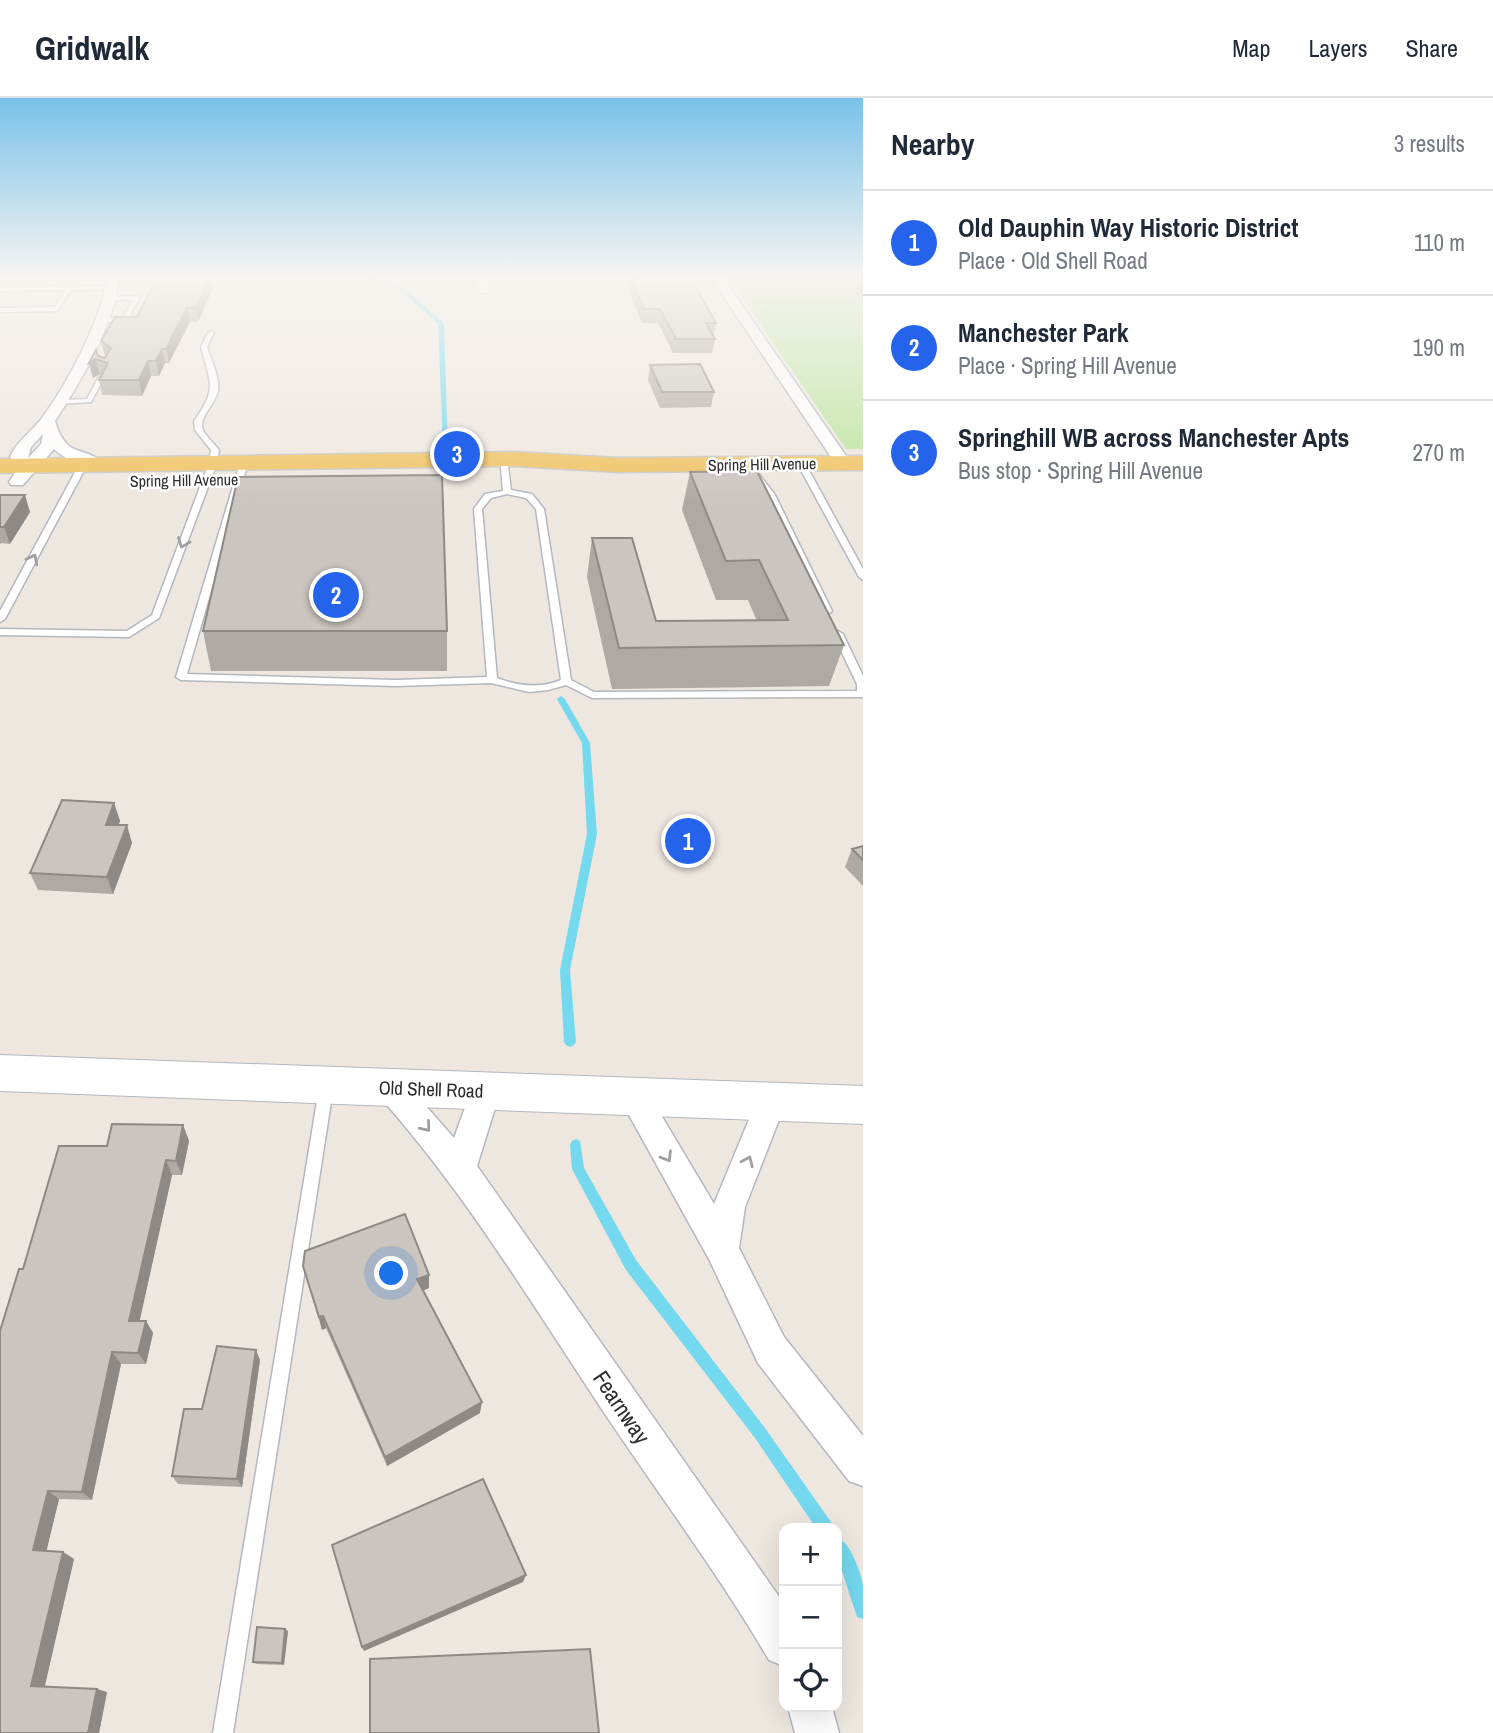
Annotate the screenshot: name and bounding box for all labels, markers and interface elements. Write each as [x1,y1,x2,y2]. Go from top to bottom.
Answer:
text: Gridwalk [35,26,149,70]
text: Map [1232,32,1270,64]
text: Layers [1308,32,1367,64]
text: Share [1405,32,1458,64]
text: Nearby [891,124,974,164]
text: 3 results [1394,128,1465,159]
text: Old Dauphin Way Historic District [958,210,1298,245]
text: 1 [909,227,919,258]
text: 110 m [1414,227,1465,258]
text: Place · Old Shell Road [958,245,1148,276]
text: Manchester Park [958,315,1129,350]
text: 2 [909,332,919,363]
text: 190 m [1413,332,1465,363]
text: Place · Spring Hill Avenue [958,350,1177,381]
text: Springhill WB across Manchester Apts [958,420,1349,455]
pin: 3 [434,428,480,480]
text: 3 [909,437,919,468]
text: 270 m [1413,437,1465,468]
street label: Spring Hill Avenue [708,452,816,476]
text: Bus stop · Spring Hill Avenue [958,455,1203,486]
street label: Spring Hill Avenue [130,468,238,492]
one-way arrow [178,537,192,549]
one-way arrow [24,554,38,567]
pin: 2 [313,569,359,621]
pin: 1 [665,815,711,867]
street label: Old Shell Road [378,1074,484,1104]
one-way arrow [418,1120,431,1132]
one-way arrow [659,1149,672,1162]
one-way arrow [739,1155,753,1167]
your location [374,1256,408,1290]
street label: Fearnway [586,1364,658,1450]
map controls [779,1523,842,1712]
button: + [779,1523,842,1586]
button: − [779,1586,842,1649]
button: locate [779,1649,842,1712]

